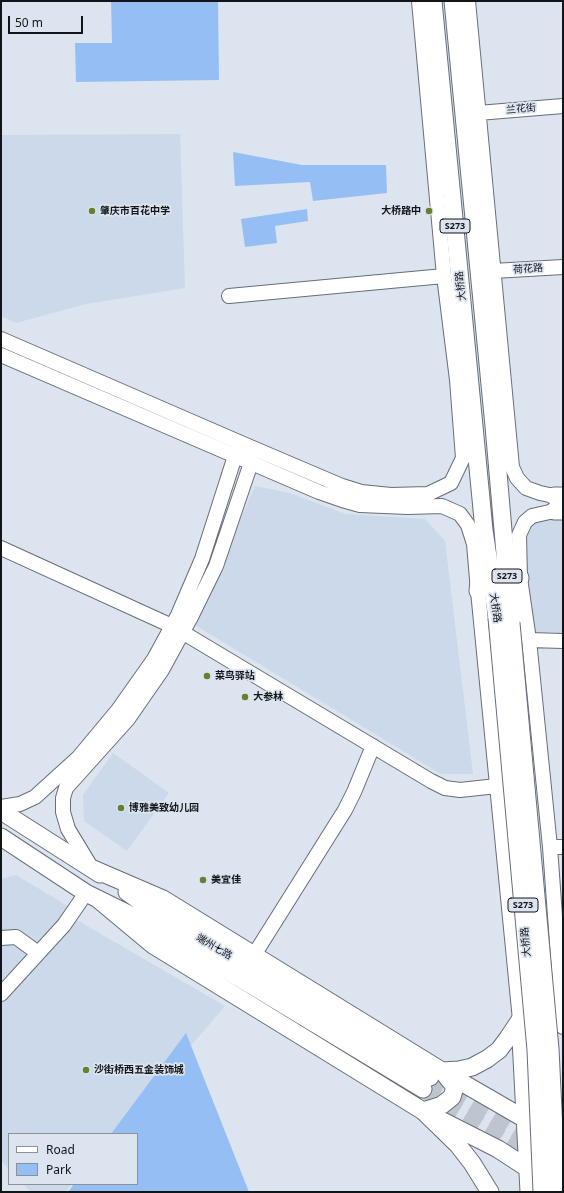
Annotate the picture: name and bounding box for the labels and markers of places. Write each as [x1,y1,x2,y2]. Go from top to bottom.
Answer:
place label: 肇庆市百花中学 [100,205,170,217]
place label: 大桥路中 [381,205,421,217]
marker: 肇庆市百花中学 [87,206,97,216]
marker: 大桥路中 [424,206,434,216]
place label: 菜鸟驿站 [215,670,255,682]
marker: 菜鸟驿站 [202,671,212,681]
place label: 大参林 [253,691,283,703]
marker: 大参林 [240,692,250,702]
place label: 博雅美致幼儿园 [129,802,199,814]
marker: 博雅美致幼儿园 [116,803,126,813]
place label: 美宜佳 [211,874,241,886]
marker: 美宜佳 [198,875,208,885]
place label: 沙街桥西五金装饰城 [94,1064,184,1076]
marker: 沙街桥西五金装饰城 [81,1065,91,1075]

